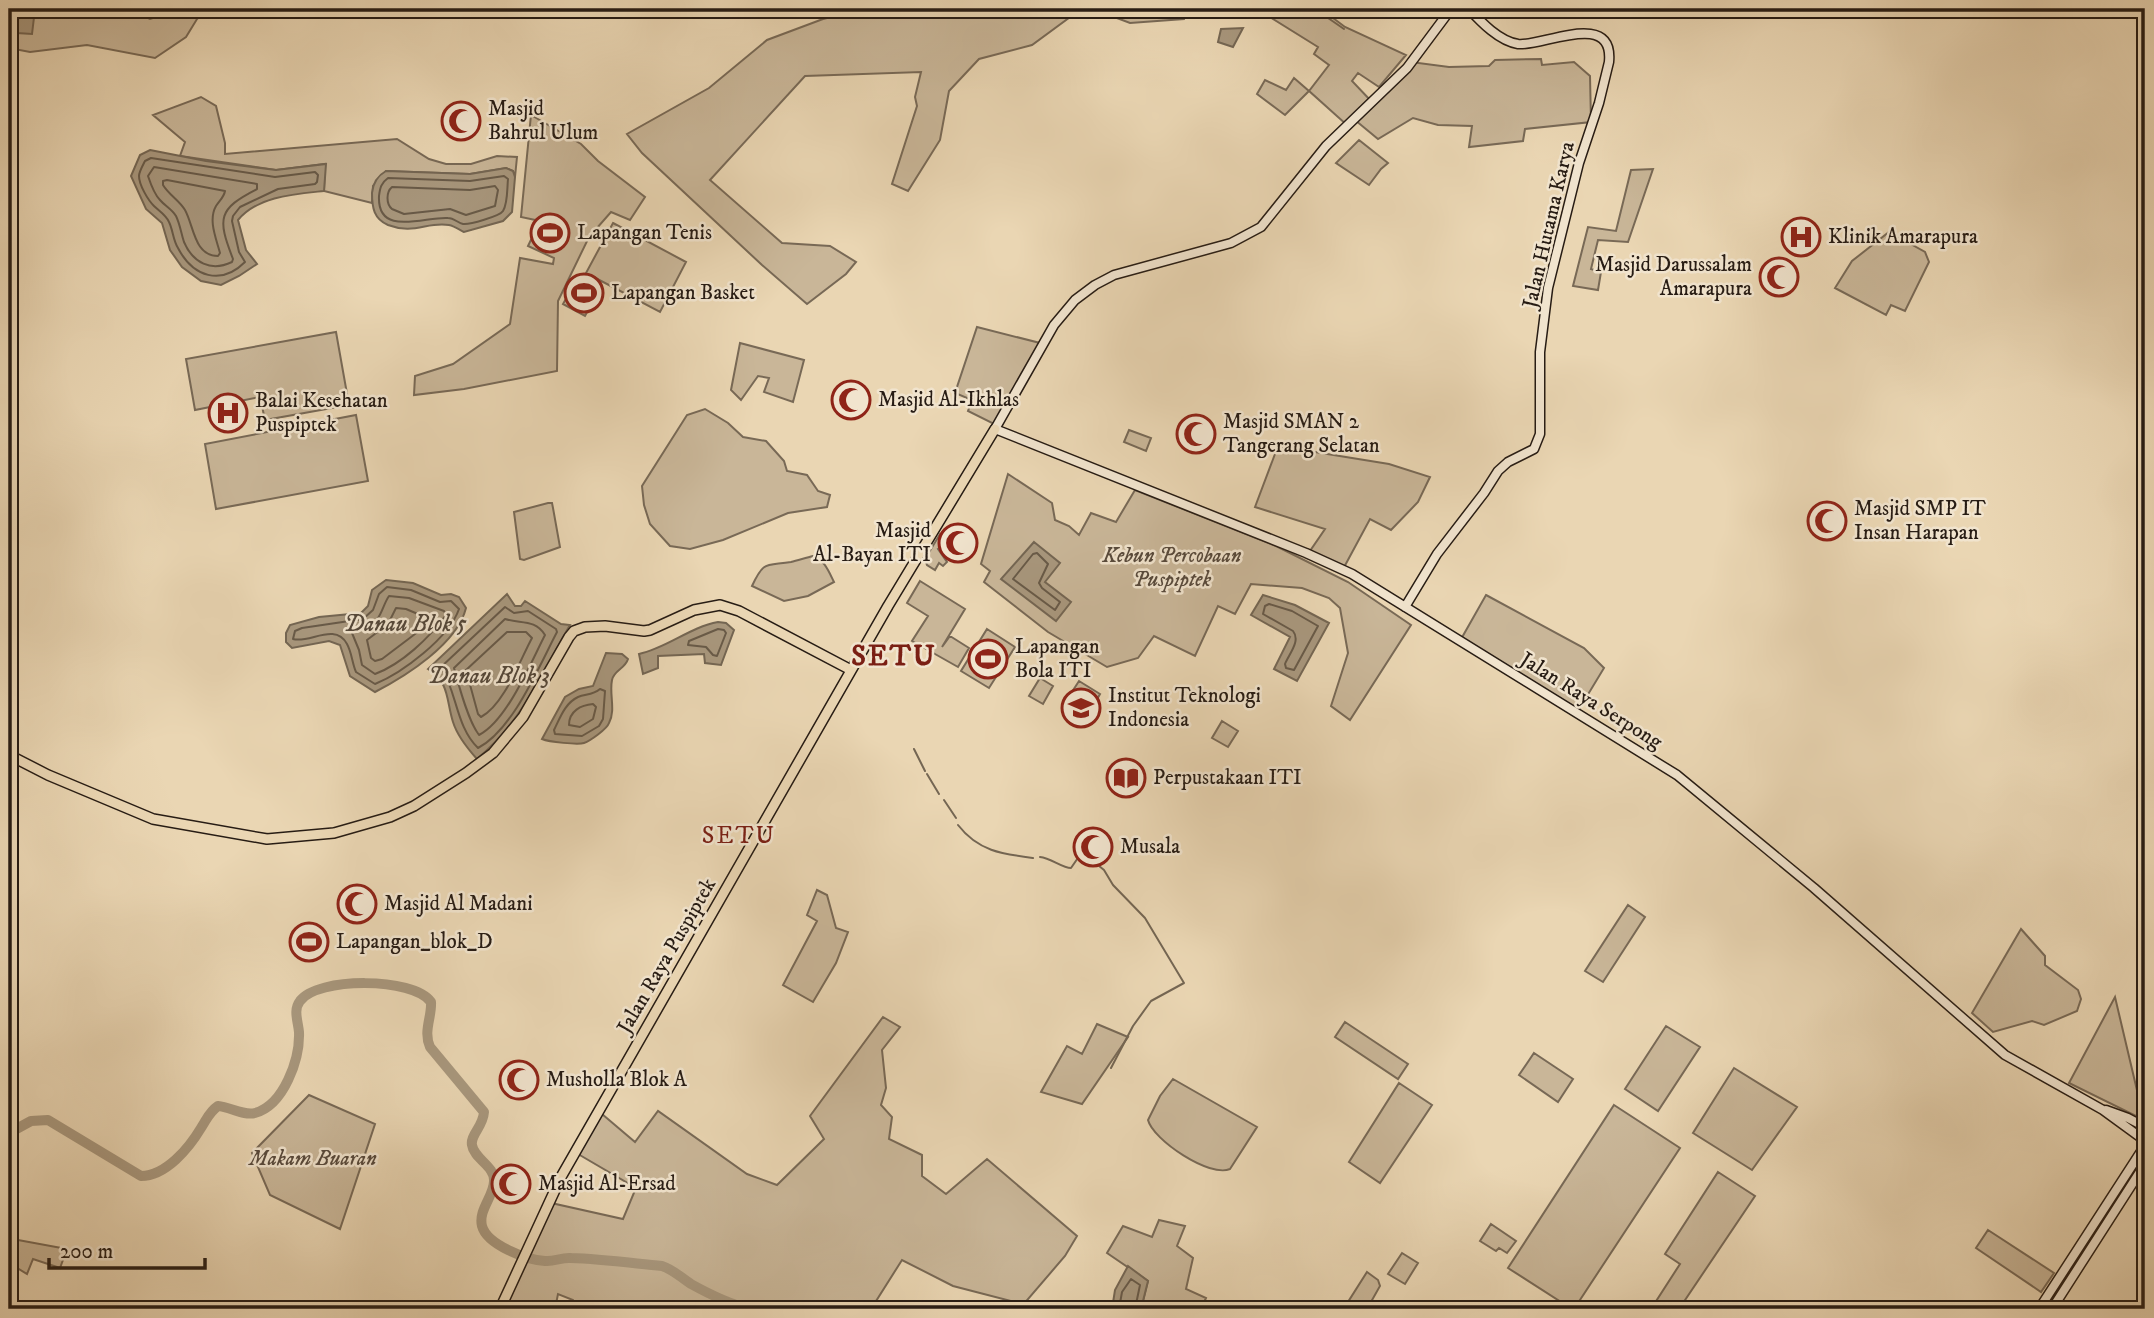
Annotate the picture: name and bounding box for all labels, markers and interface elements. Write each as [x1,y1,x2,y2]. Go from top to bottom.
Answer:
place label: Masjid Bahrul Ulum [488,96,599,146]
mosque icon: Masjid Bahrul Ulum [440,100,482,142]
street label: Jalan Hutama Karya [1517,139,1581,313]
sports icon: Lapangan Tenis [529,212,571,254]
hospital icon: Klinik Amarapura [1780,216,1822,258]
place label: Lapangan Tenis [577,220,712,246]
place label: Klinik Amarapura [1828,224,1978,250]
place label: Masjid Darussalam Amarapura [1595,252,1752,302]
mosque icon: Masjid Darussalam Amarapura [1758,256,1800,298]
sports icon: Lapangan Basket [563,272,605,314]
place label: Lapangan Basket [611,280,755,306]
mosque icon: Masjid Al-Ikhlas [830,379,872,421]
place label: Masjid Al-Ikhlas [878,387,1019,413]
place label: Balai Kesehatan Puspiptek [255,388,388,438]
hospital icon: Balai Kesehatan Puspiptek [207,392,249,434]
place label: Masjid SMAN 2 Tangerang Selatan [1223,409,1380,459]
mosque icon: Masjid SMAN 2 Tangerang Selatan [1175,413,1217,455]
place label: Masjid SMP IT Insan Harapan [1854,496,1986,546]
mosque icon: Masjid SMP IT Insan Harapan [1806,500,1848,542]
place label: Masjid Al-Bayan ITI [813,518,932,568]
mosque icon: Masjid Al-Bayan ITI [937,522,979,564]
park label: Kebun Percobaan Puspiptek [1102,543,1242,593]
water label: Danau Blok 5 [344,610,467,639]
place label: Lapangan Bola ITI [1015,634,1100,684]
sports icon: Lapangan Bola ITI [967,638,1009,680]
district label: SETU [851,639,937,674]
street label: Jalan Raya Serpong [1513,646,1668,756]
water label: Danau Blok 3 [428,662,550,691]
place label: Institut Teknologi Indonesia [1108,683,1261,733]
school or university icon: Institut Teknologi Indonesia [1060,687,1102,729]
library icon: Perpustakaan ITI [1105,757,1147,799]
place label: Perpustakaan ITI [1153,765,1302,791]
district label: SETU [702,821,776,851]
mosque icon: Musala [1072,826,1114,868]
place label: Musala [1120,834,1180,860]
street label: Jalan Raya Puspiptek [611,873,722,1040]
mosque icon: Masjid Al Madani [336,883,378,925]
place label: Masjid Al Madani [384,891,533,917]
sports icon: Lapangan_blok_D [288,921,330,963]
place label: Lapangan_blok_D [336,929,493,955]
mosque icon: Musholla Blok A [498,1059,540,1101]
place label: Musholla Blok A [546,1067,688,1093]
park label: Makam Buaran [247,1146,377,1172]
mosque icon: Masjid Al-Ersad [490,1163,532,1205]
place label: Masjid Al-Ersad [538,1171,676,1197]
scale bar [49,1227,205,1271]
text: 200 m [60,1239,113,1265]

